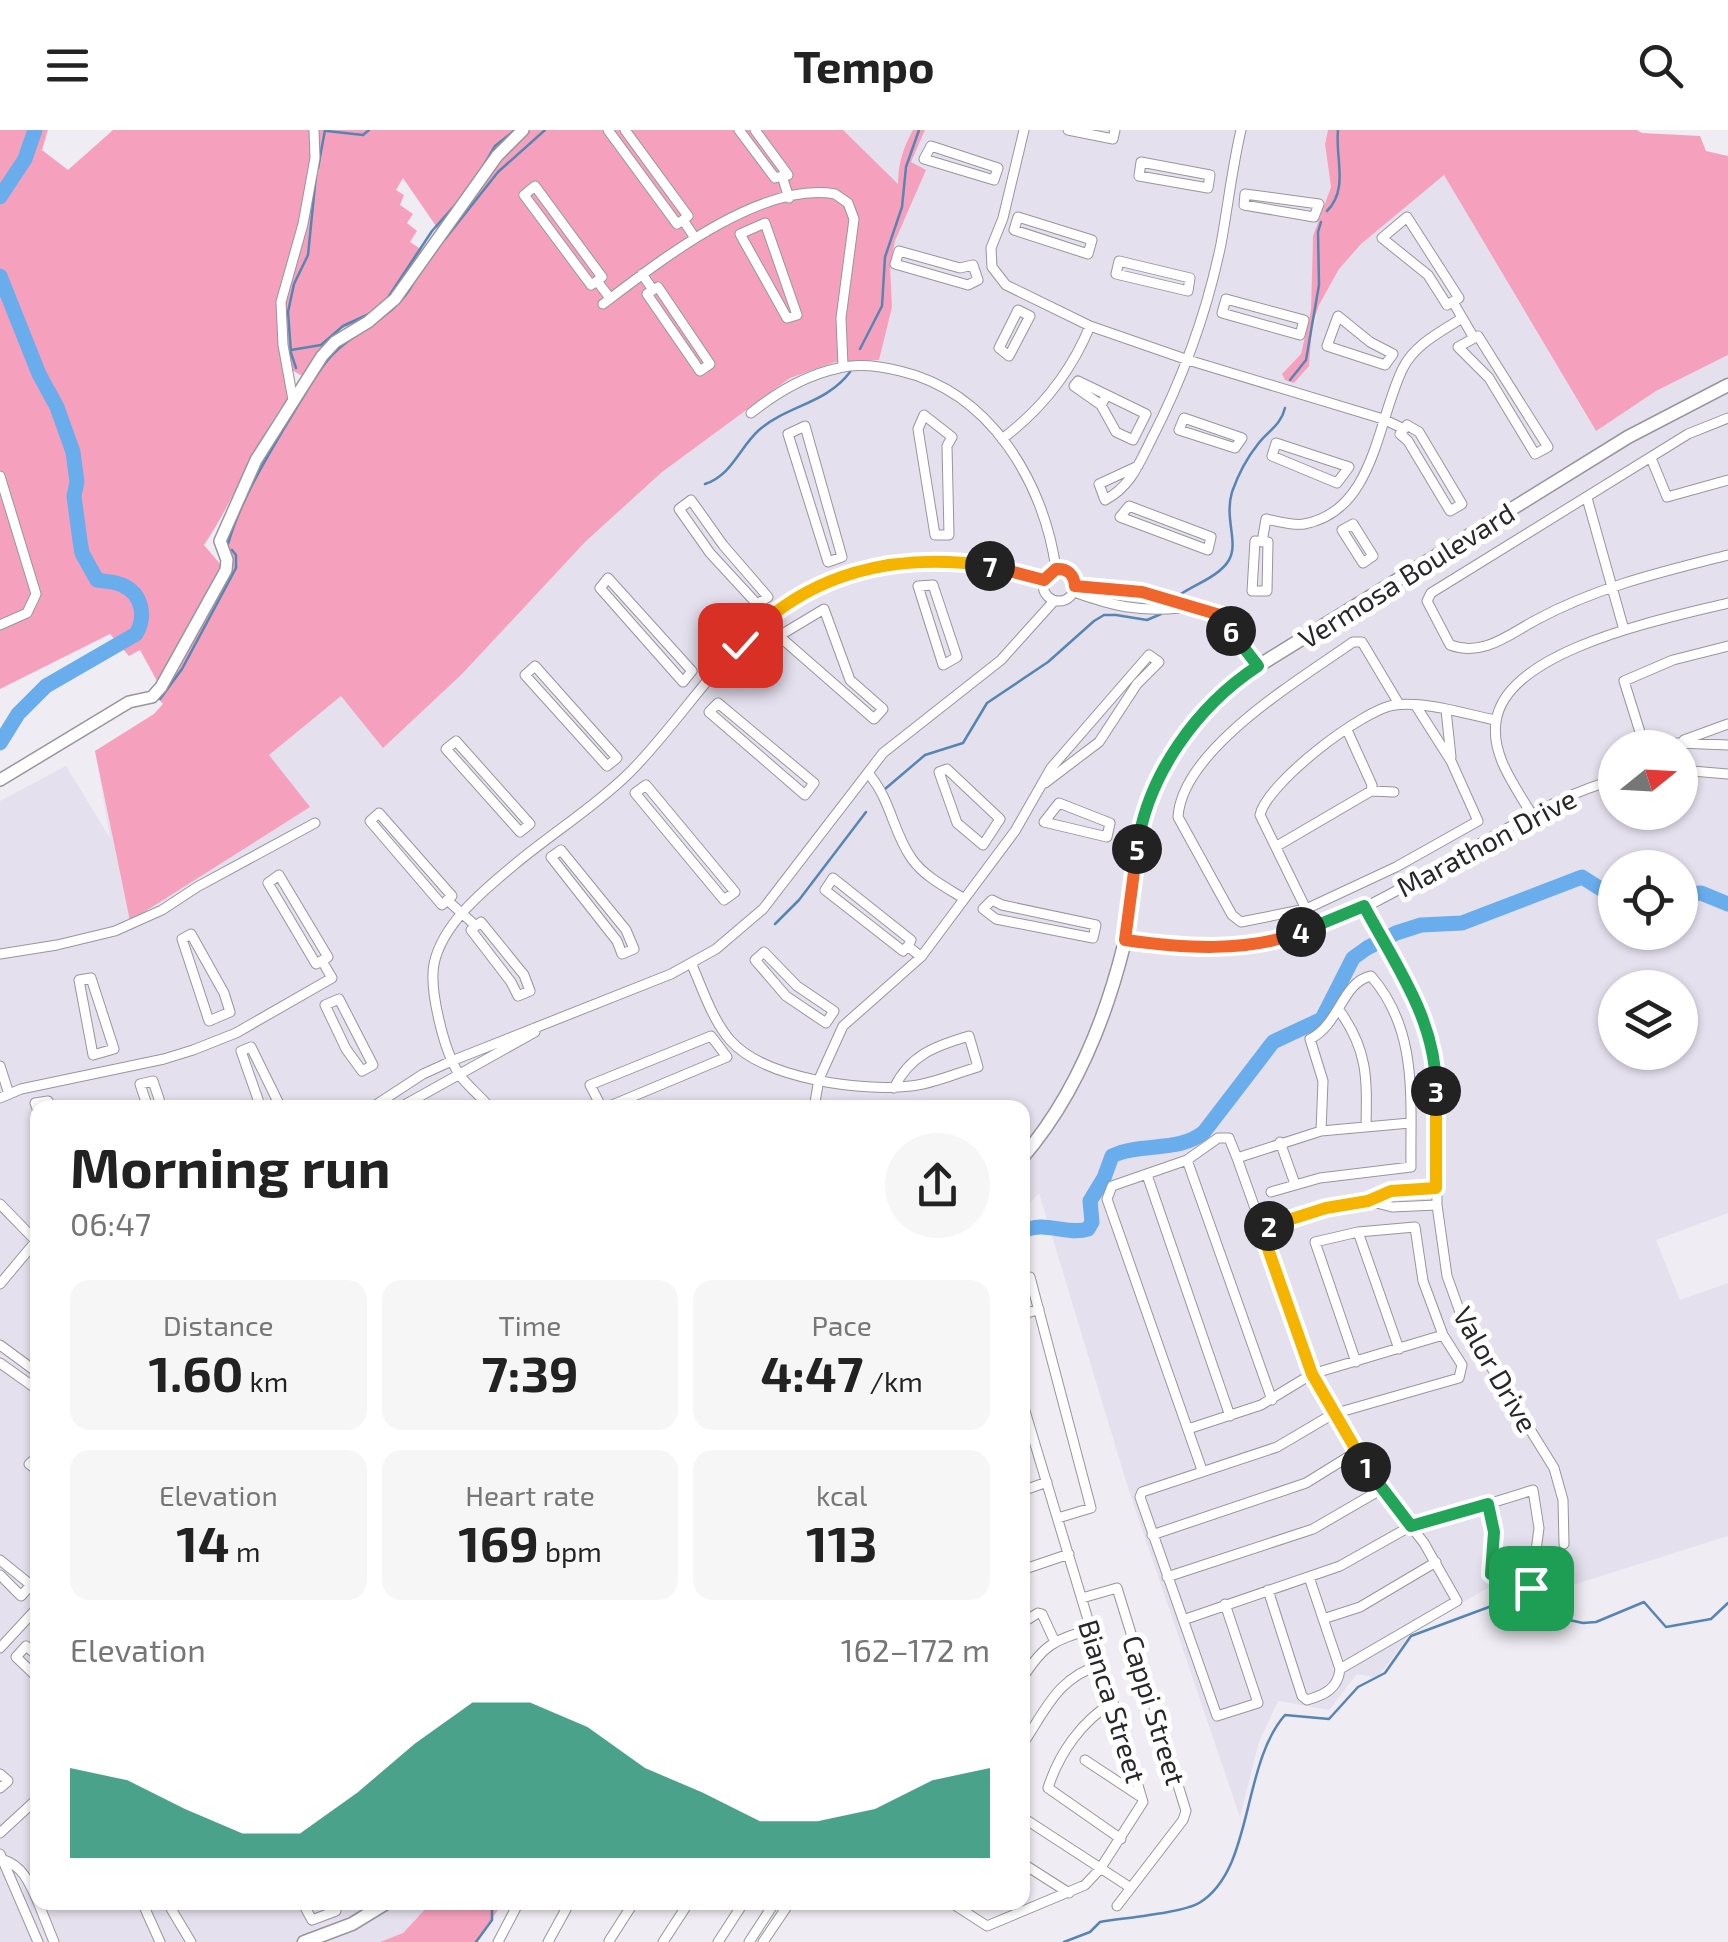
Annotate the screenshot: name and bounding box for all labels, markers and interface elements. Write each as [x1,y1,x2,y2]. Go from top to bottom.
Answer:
icon: menu [40,38,95,93]
text: Tempo [793,38,935,92]
icon: search [1633,38,1688,93]
street label: Vermosa Boulevard [1292,495,1520,655]
pin: 7 [965,541,1015,591]
text: 7 [983,549,997,583]
pin [698,603,783,688]
pin: 6 [1206,606,1256,656]
text: 6 [1223,614,1239,648]
icon: check [713,618,768,673]
north arrow [1598,730,1698,830]
map controls [1598,730,1698,1070]
street label: Marathon Drive [1390,780,1582,904]
pin: 5 [1112,824,1162,874]
text: 5 [1129,832,1145,866]
button: locate [1598,850,1698,950]
pin: 4 [1276,907,1326,957]
text: 4 [1292,915,1310,949]
button: layers [1598,970,1698,1070]
pin: 3 [1411,1066,1461,1116]
text: 3 [1428,1074,1444,1108]
text: Morning run [70,1133,391,1199]
button: share [885,1133,990,1238]
pin: 2 [1244,1201,1294,1251]
text: 06:47 [70,1204,151,1242]
text: 2 [1261,1209,1277,1243]
street label: Valor Drive [1446,1300,1546,1438]
text: Distance [163,1308,274,1342]
text: Time [499,1308,561,1342]
text: Pace [812,1308,872,1342]
text: 1.60 [148,1342,243,1402]
text: 7:39 [481,1342,579,1402]
text: 4:47 [760,1342,863,1402]
text: km [243,1364,288,1398]
text: /km [863,1364,923,1398]
pin: 1 [1341,1442,1391,1492]
text: 1 [1360,1450,1372,1484]
text: Elevation [159,1478,278,1512]
text: Heart rate [465,1478,595,1512]
text: kcal [816,1478,867,1512]
text: 14 [176,1512,230,1572]
text: 169 [458,1512,539,1572]
text: 113 [806,1512,877,1572]
text: m [230,1534,260,1568]
text: bpm [539,1534,602,1568]
pin [1489,1546,1574,1631]
icon: arrive [1504,1561,1559,1616]
street label: Bianca Street [1072,1615,1154,1787]
text: Elevation [70,1630,206,1668]
text: 162–172 m [841,1630,990,1668]
street label: Cappi Street [1116,1631,1194,1789]

